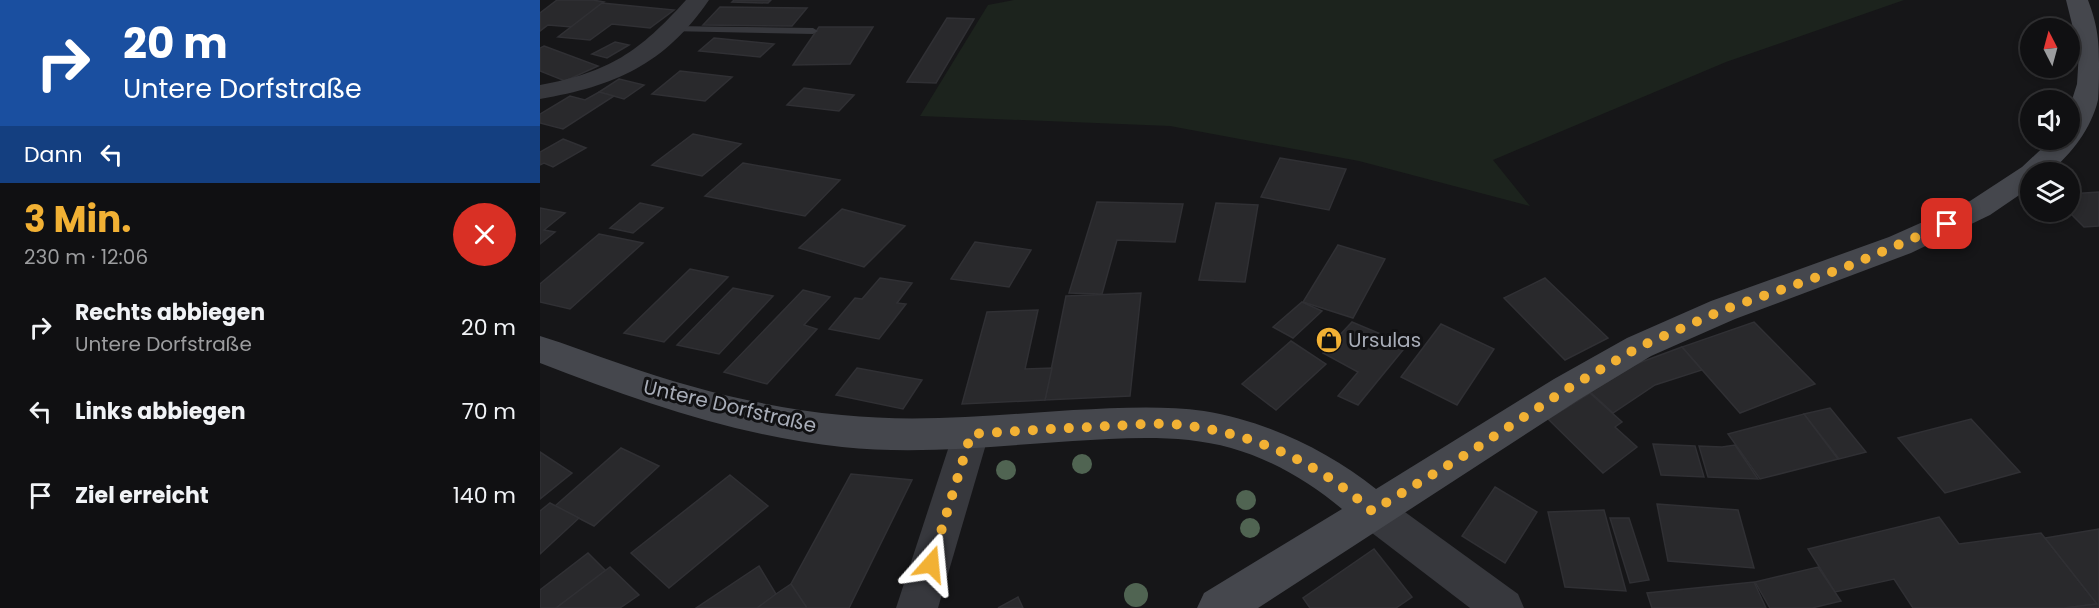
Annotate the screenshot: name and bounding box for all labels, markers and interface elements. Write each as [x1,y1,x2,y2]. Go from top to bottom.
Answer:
text: 20 m [123,14,228,73]
north arrow [2020,18,2080,78]
map controls [2020,18,2080,222]
icon: right [24,24,102,102]
text: Untere Dorfstraße [123,70,362,107]
button: sound [2020,90,2080,150]
icon: left [95,138,128,171]
text: Dann [24,139,83,170]
button: layers [2020,162,2080,222]
text: 3 Min. [24,194,132,245]
pin [1921,198,1972,249]
button: close [453,203,516,266]
icon: arrive [1930,207,1963,240]
text: 230 m · 12:06 [24,243,148,271]
text: Rechts abbiegen [75,297,265,328]
icon: right [24,311,57,344]
text: 20 m [461,312,516,343]
shop icon: Ursulas [1314,325,1344,355]
place label: Ursulas [1348,326,1421,354]
text: Untere Dorfstraße [75,330,252,358]
street label: Untere Dorfstraße [641,372,819,440]
icon: left [24,395,57,428]
text: Links abbiegen [75,396,246,427]
text: 70 m [462,396,516,427]
icon: arrive [24,479,57,512]
text: Ziel erreicht [75,480,209,511]
text: 140 m [453,480,516,511]
position arrow [899,532,963,596]

